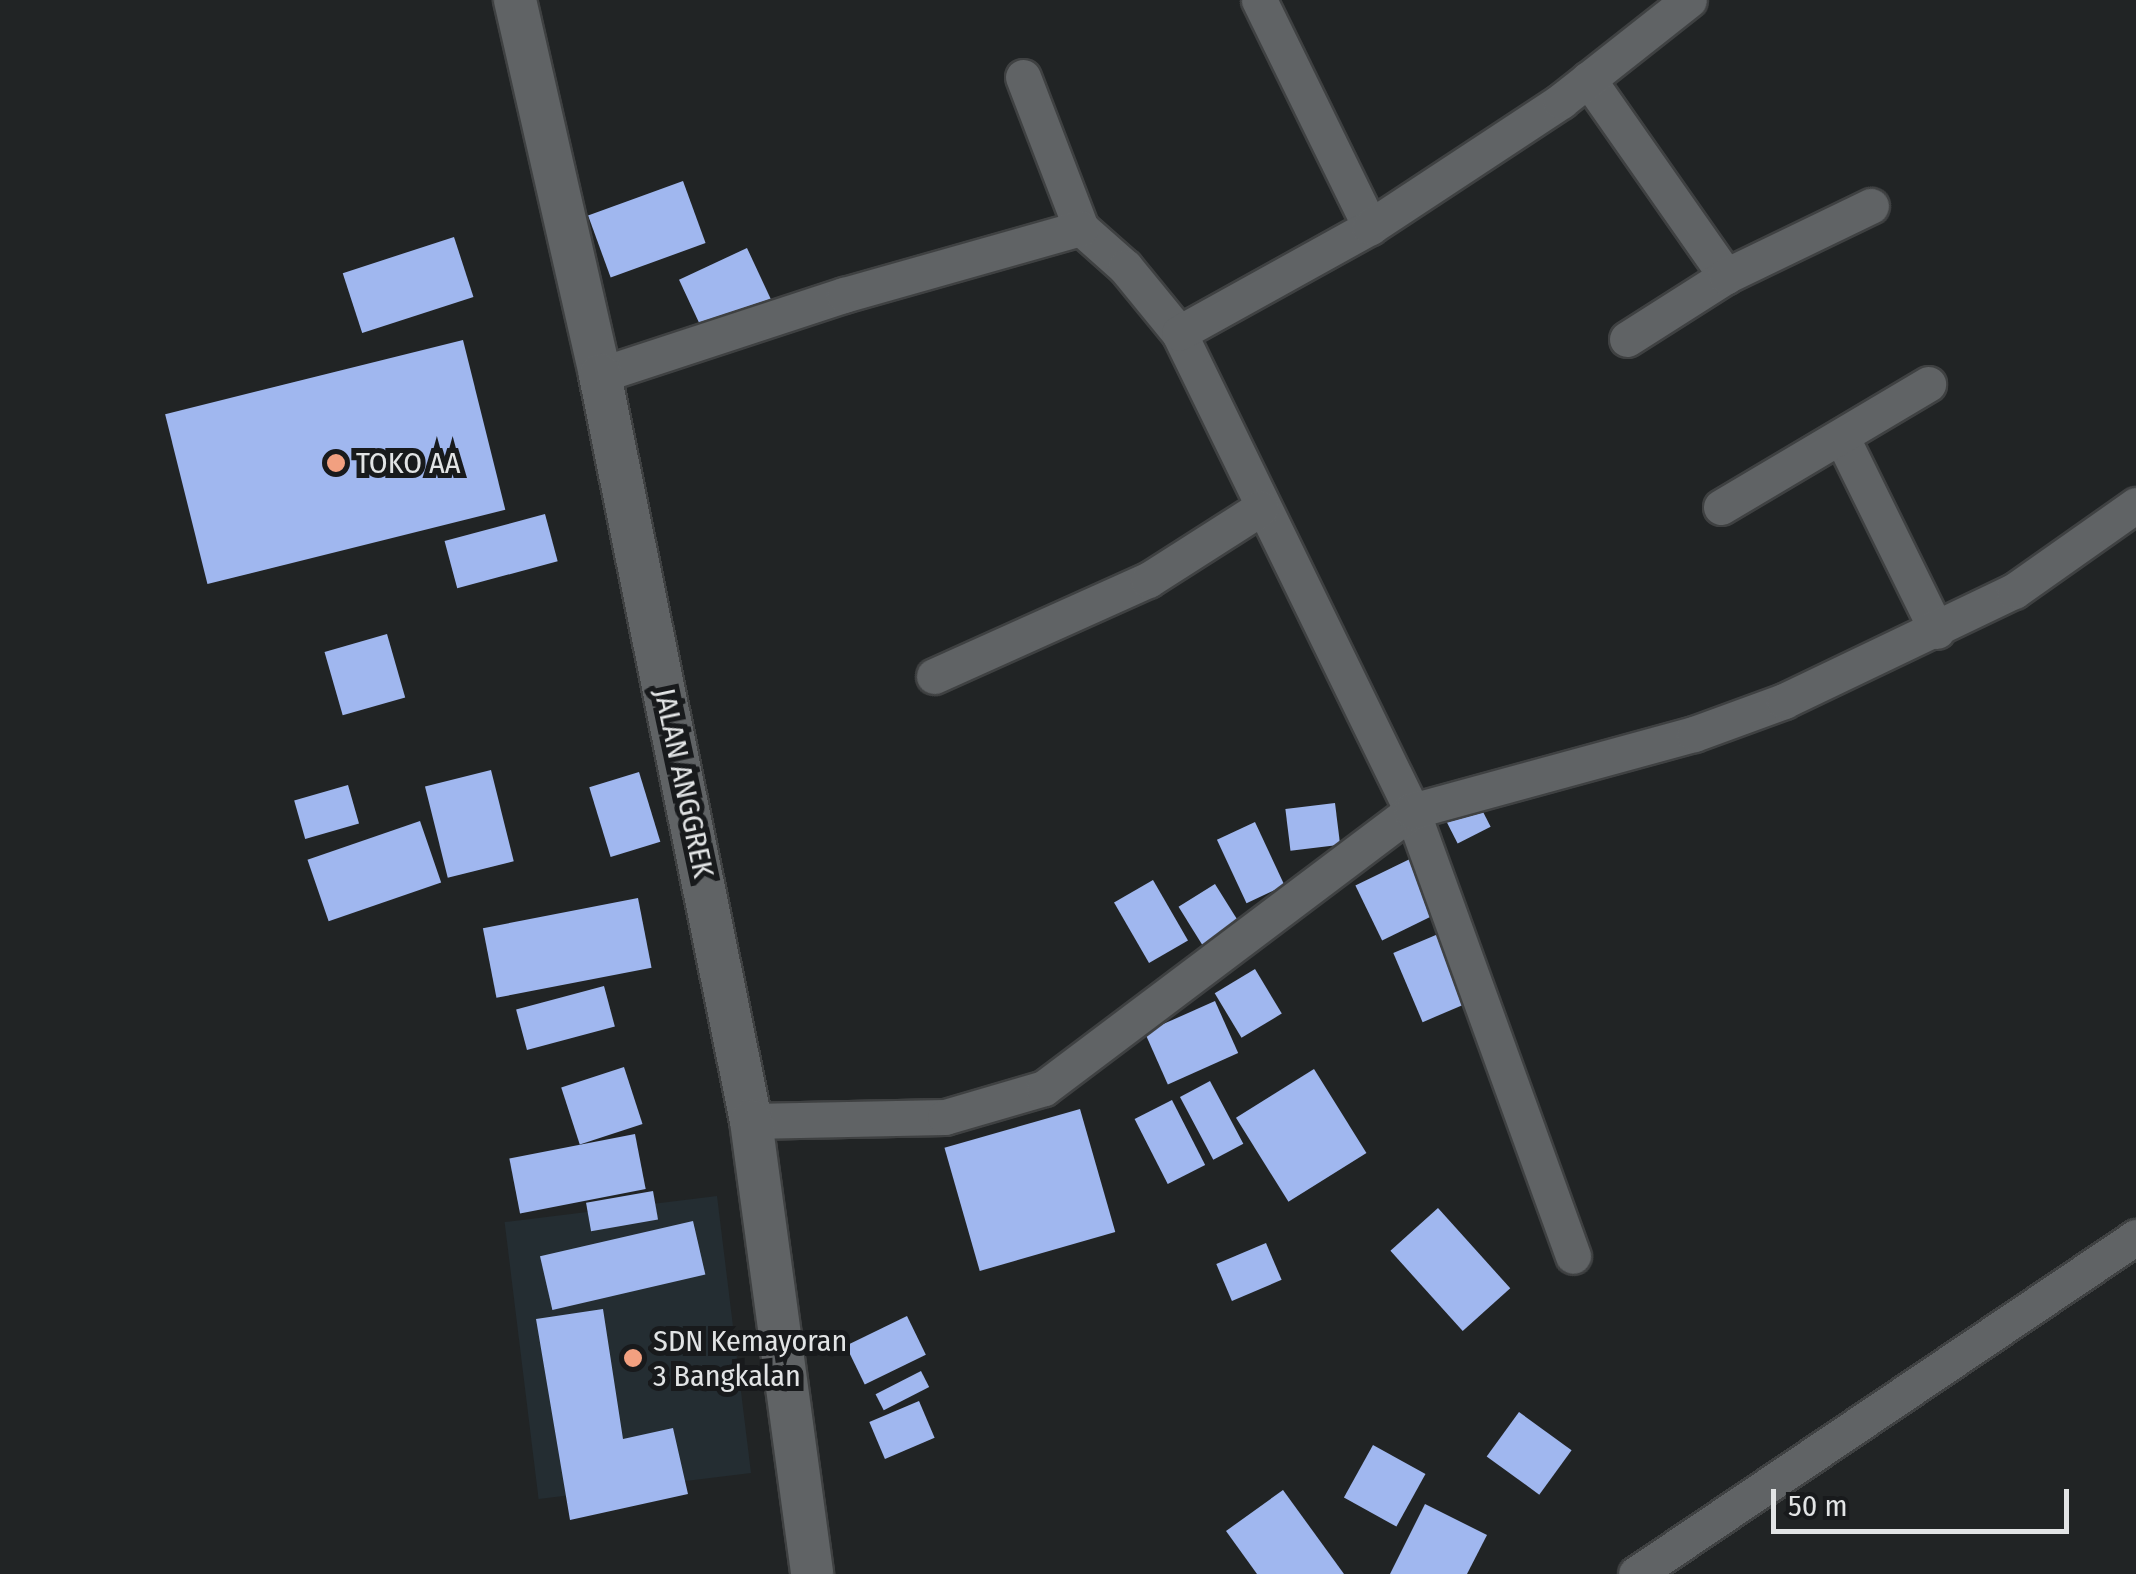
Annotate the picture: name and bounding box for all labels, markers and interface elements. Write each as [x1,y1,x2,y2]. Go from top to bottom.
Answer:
place label: TOKO AA [356,445,461,481]
marker: TOKO AA [325,452,347,474]
street label: JALAN ANGGREK [646,685,722,881]
place label: SDN Kemayoran 3 Bangkalan [653,1323,847,1394]
marker: SDN Kemayoran 3 Bangkalan [622,1347,644,1369]
scale bar [1776,1469,2074,1531]
text: 50 m [1788,1488,1848,1524]

